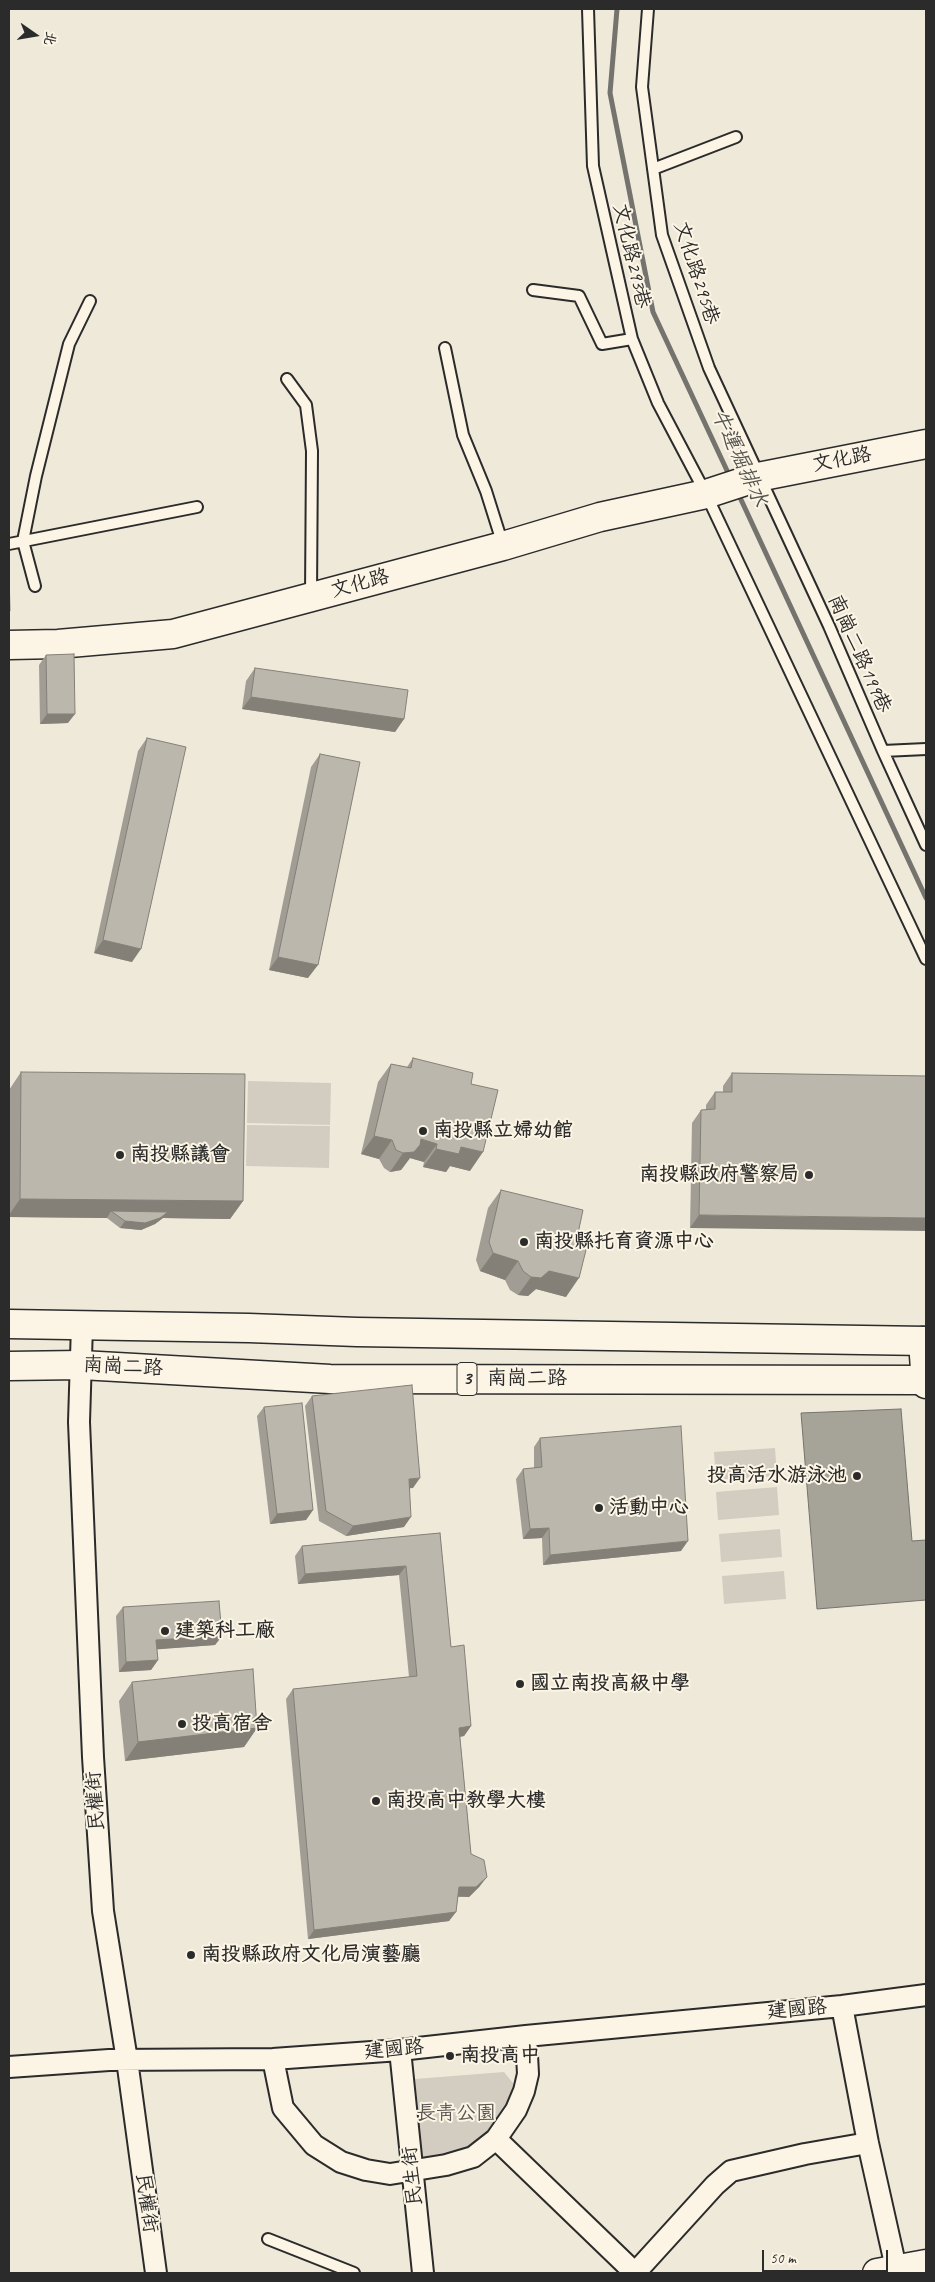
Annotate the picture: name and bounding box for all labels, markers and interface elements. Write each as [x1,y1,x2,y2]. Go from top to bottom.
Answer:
north arrow [10,10,60,60]
text: 北 [40,30,60,47]
street label: 文化路293巷 [607,201,655,311]
street label: 文化路295巷 [668,218,724,328]
water label: 牛運堀排水 [705,405,773,511]
street label: 文化路 [810,442,874,478]
street label: 文化路 [328,565,392,603]
street label: 南崗二路199巷 [822,591,896,717]
place label: 南投縣立婦幼館 [433,1119,573,1143]
marker: 南投縣立婦幼館 [417,1125,429,1137]
place label: 南投縣議會 [130,1143,230,1167]
marker: 南投縣議會 [114,1149,126,1161]
place label: 南投縣政府警察局 [639,1163,799,1187]
marker: 南投縣政府警察局 [803,1169,815,1181]
place label: 南投縣托育資源中心 [534,1230,714,1254]
marker: 南投縣托育資源中心 [518,1236,530,1248]
street label: 南崗二路 [82,1353,164,1381]
road number: 3 [457,1362,477,1396]
street label: 南崗二路 [487,1367,567,1391]
place label: 投高活水游泳池 [707,1464,847,1488]
marker: 投高活水游泳池 [851,1470,863,1482]
place label: 活動中心 [609,1496,689,1520]
marker: 活動中心 [593,1502,605,1514]
place label: 建築科工廠 [175,1619,275,1643]
marker: 建築科工廠 [159,1625,171,1637]
place label: 國立南投高級中學 [530,1672,690,1696]
marker: 國立南投高級中學 [514,1678,526,1690]
place label: 投高宿舍 [192,1712,272,1736]
marker: 投高宿舍 [176,1718,188,1730]
street label: 民權街 [82,1770,110,1832]
place label: 南投高中教學大樓 [386,1789,546,1813]
marker: 南投高中教學大樓 [370,1795,382,1807]
place label: 南投縣政府文化局演藝廳 [201,1943,421,1967]
marker: 南投縣政府文化局演藝廳 [185,1949,197,1961]
street label: 建國路 [766,1995,828,2025]
street label: 建國路 [363,2035,425,2065]
place label: 南投高中 [460,2044,540,2068]
marker: 南投高中 [444,2050,456,2062]
park label: 長青公園 [416,2102,496,2126]
street label: 民生街 [398,2145,428,2207]
street label: 民權街 [130,2172,162,2234]
scale bar [765,2240,891,2272]
text: 50 m [770,2249,796,2268]

